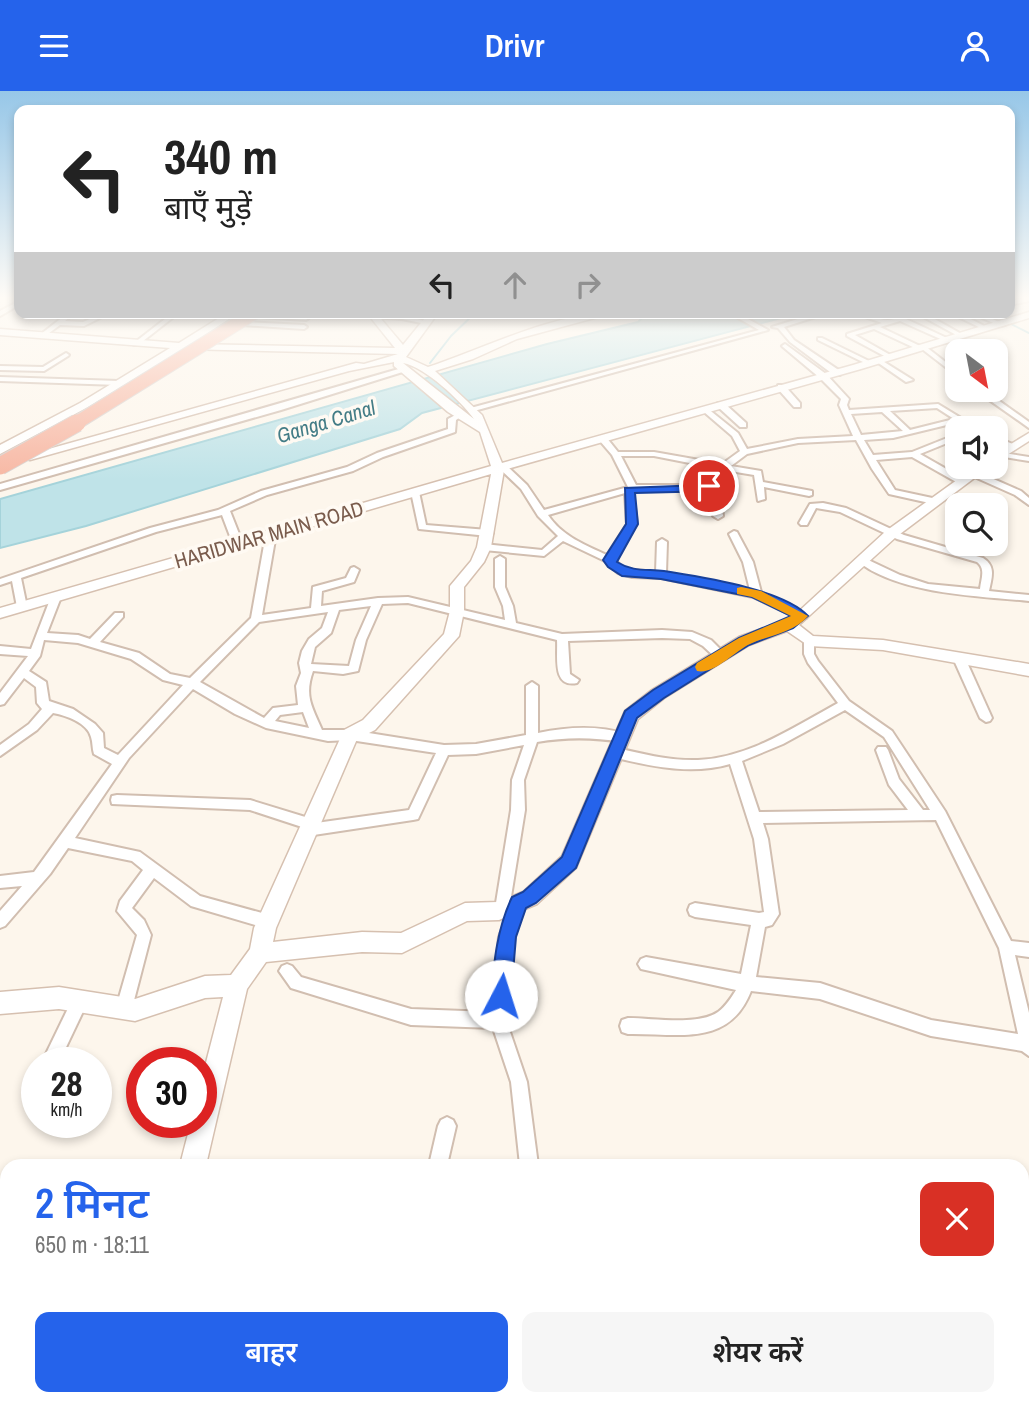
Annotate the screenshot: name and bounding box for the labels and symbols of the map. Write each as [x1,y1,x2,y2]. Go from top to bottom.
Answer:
north arrow [945,339,1008,403]
water label: Ganga Canal [273,392,380,450]
pin [679,456,739,516]
street label: HARIDWAR MAIN ROAD [171,494,367,575]
position arrow [464,959,538,1033]
speed limit sign: 30 [126,1047,217,1138]

